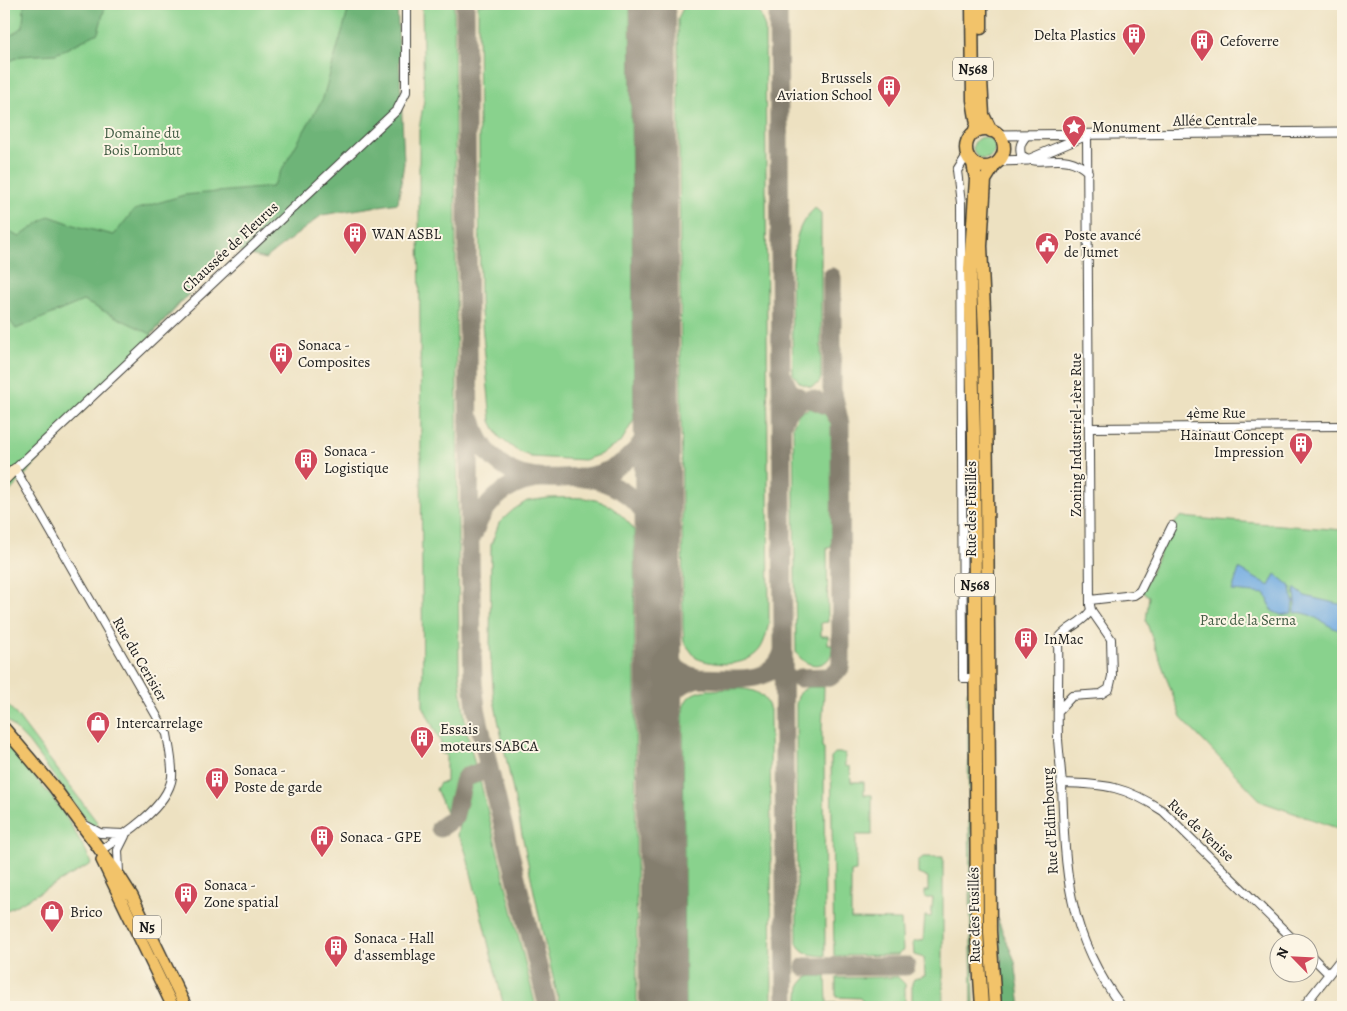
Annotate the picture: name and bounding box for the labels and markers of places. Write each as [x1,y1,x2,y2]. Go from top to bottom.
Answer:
building icon: Delta Plastics [1121,22,1147,56]
place label: Delta Plastics [1034,25,1116,45]
building icon: Cefoverre [1189,28,1215,62]
place label: Cefoverre [1220,31,1279,51]
place label: Brussels Aviation School [776,68,872,105]
building icon: Brussels Aviation School [876,74,902,108]
place icon: Monument [1061,114,1087,148]
place label: Monument [1092,117,1161,137]
building icon: WAN ASBL [342,221,368,255]
place label: WAN ASBL [371,224,442,244]
place label: Poste avancé de Jumet [1064,225,1141,262]
public building icon: Poste avancé de Jumet [1034,231,1060,265]
place label: Sonaca - Composites [298,335,370,372]
building icon: Sonaca - Composites [268,341,294,375]
place label: Hainaut Concept Impression [1180,425,1284,462]
building icon: Hainaut Concept Impression [1288,431,1314,465]
place label: Sonaca - Logistique [324,441,389,478]
building icon: Sonaca - Logistique [293,447,319,481]
building icon: InMac [1013,626,1039,660]
place label: InMac [1044,629,1083,649]
shop icon: Intercarrelage [85,710,111,744]
place label: Intercarrelage [116,713,203,733]
place label: Essais moteurs SABCA [440,719,539,756]
building icon: Essais moteurs SABCA [409,725,435,759]
place label: Sonaca - Poste de garde [234,760,322,797]
building icon: Sonaca - Poste de garde [204,766,230,800]
building icon: Sonaca - GPE [309,824,335,858]
place label: Sonaca - GPE [340,827,422,847]
place label: Sonaca - Zone spatial [204,875,279,912]
building icon: Sonaca - Zone spatial [173,881,199,915]
shop icon: Brico [39,899,65,933]
place label: Brico [70,902,102,922]
place label: Sonaca - Hall d'assemblage [354,928,436,965]
building icon: Sonaca - Hall d'assemblage [323,934,349,968]

